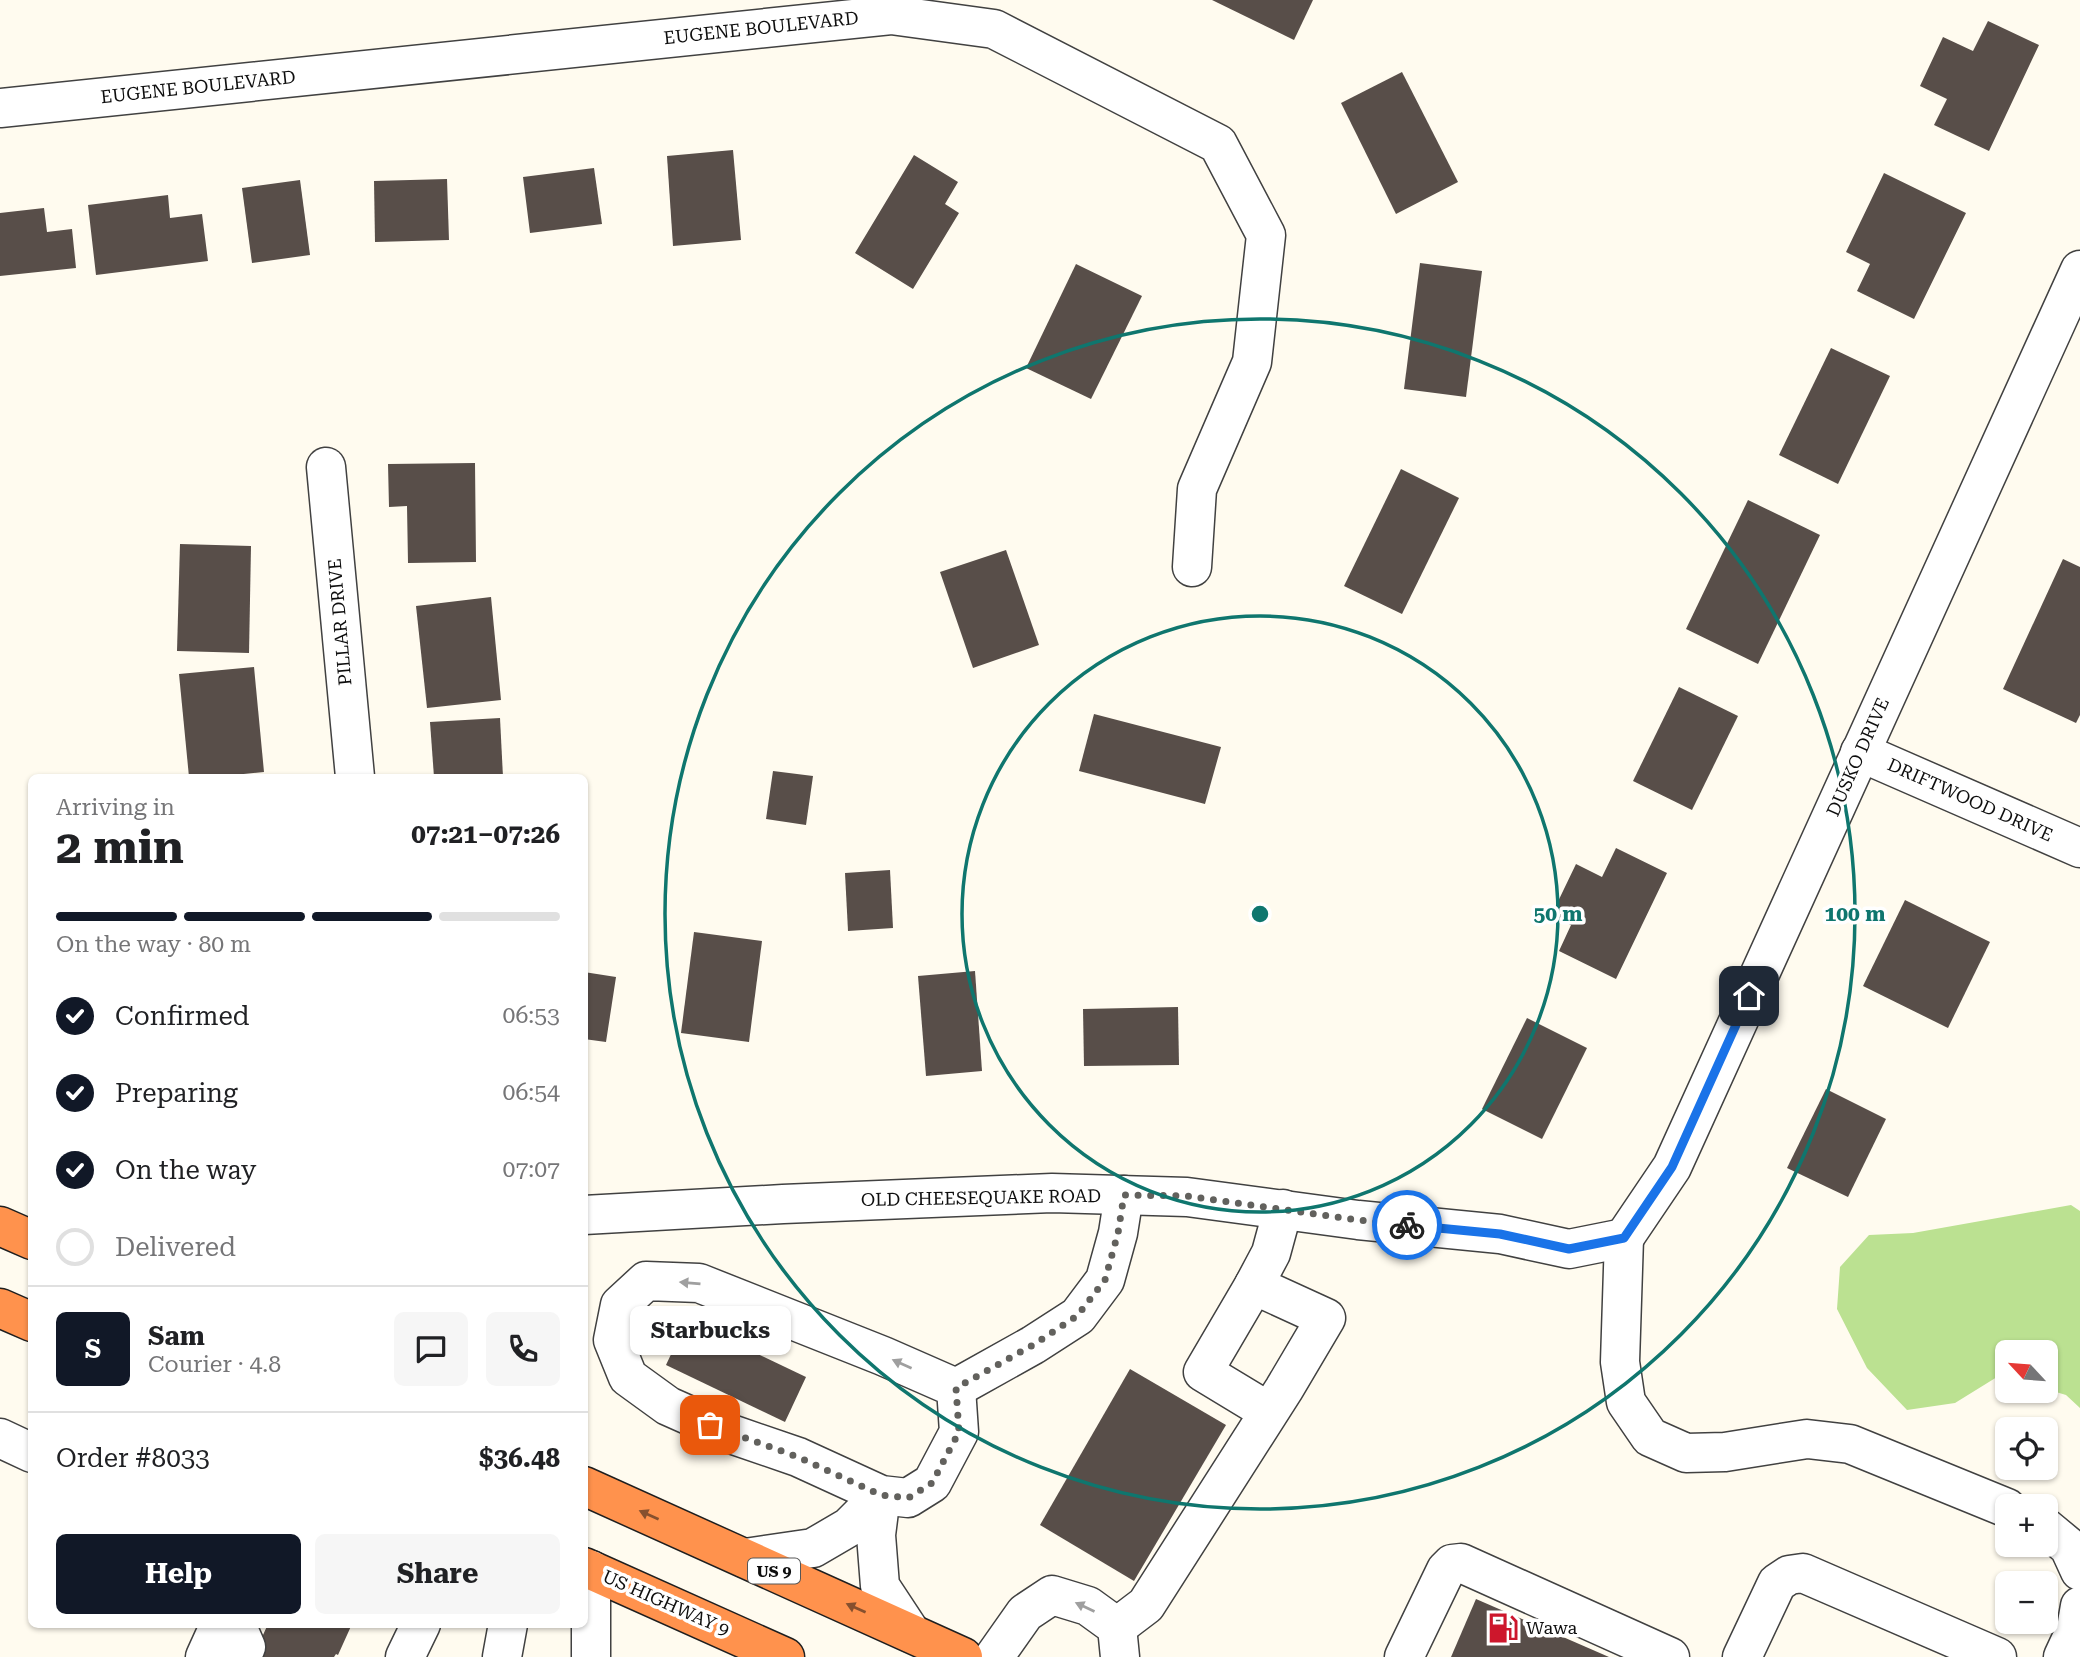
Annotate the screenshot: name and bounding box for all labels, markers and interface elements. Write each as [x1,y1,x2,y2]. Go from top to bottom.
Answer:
street label: EUGENE BOULEVARD [662,7,859,48]
street label: EUGENE BOULEVARD [99,66,296,107]
street label: PILLAR DRIVE [323,558,356,686]
street label: DUSKO DRIVE [1822,694,1893,819]
street label: DRIFTWOOD DRIVE [1884,754,2056,845]
text: Arriving in [56,794,175,821]
text: 07:21–07:26 [411,819,560,849]
text: 2 min [56,820,184,874]
centre of rings [1248,902,1272,926]
text: 50 m [1533,902,1583,926]
text: 100 m [1825,902,1885,926]
text: On the way · 80 m [56,931,251,958]
pin [1719,966,1779,1026]
icon: home [1730,977,1768,1015]
icon: check [56,997,94,1035]
text: Confirmed [115,1001,250,1031]
text: 06:53 [503,1002,560,1029]
icon: check [56,1074,94,1112]
text: Preparing [115,1078,238,1108]
text: 06:54 [503,1079,560,1106]
icon: check [56,1151,94,1189]
text: On the way [115,1155,256,1185]
text: 07:07 [503,1156,560,1183]
street label: OLD CHEESEQUAKE ROAD [861,1185,1101,1210]
courier [1372,1190,1442,1260]
icon: bike [1388,1206,1426,1244]
text: Delivered [115,1232,236,1262]
one-way arrow [679,1277,701,1288]
callout: Starbucks [630,1306,790,1355]
button: chat [394,1312,468,1386]
button: phone [486,1312,560,1386]
text: Starbucks [651,1317,770,1344]
text: Sam [148,1321,205,1351]
text: S [85,1334,101,1364]
north arrow [1995,1340,2058,1404]
map controls [1995,1340,2058,1634]
text: Courier · 4.8 [148,1351,281,1378]
one-way arrow [892,1358,912,1370]
pin [680,1395,740,1455]
icon: bag [691,1406,729,1444]
button: locate [1995,1417,2058,1480]
text: Order #8033 [56,1443,210,1473]
text: $36.48 [479,1443,560,1473]
button: + [1995,1494,2058,1557]
one-way arrow [639,1509,659,1520]
button: Help [56,1534,301,1614]
button: Share [315,1534,560,1614]
road number: US 9 [748,1558,800,1583]
street label: US HIGHWAY 9 [599,1565,733,1640]
button: − [1995,1571,2058,1634]
one-way arrow [1075,1601,1095,1613]
one-way arrow [846,1602,866,1614]
fuel station icon: Wawa [1486,1611,1520,1645]
place label: Wawa [1526,1617,1578,1638]

